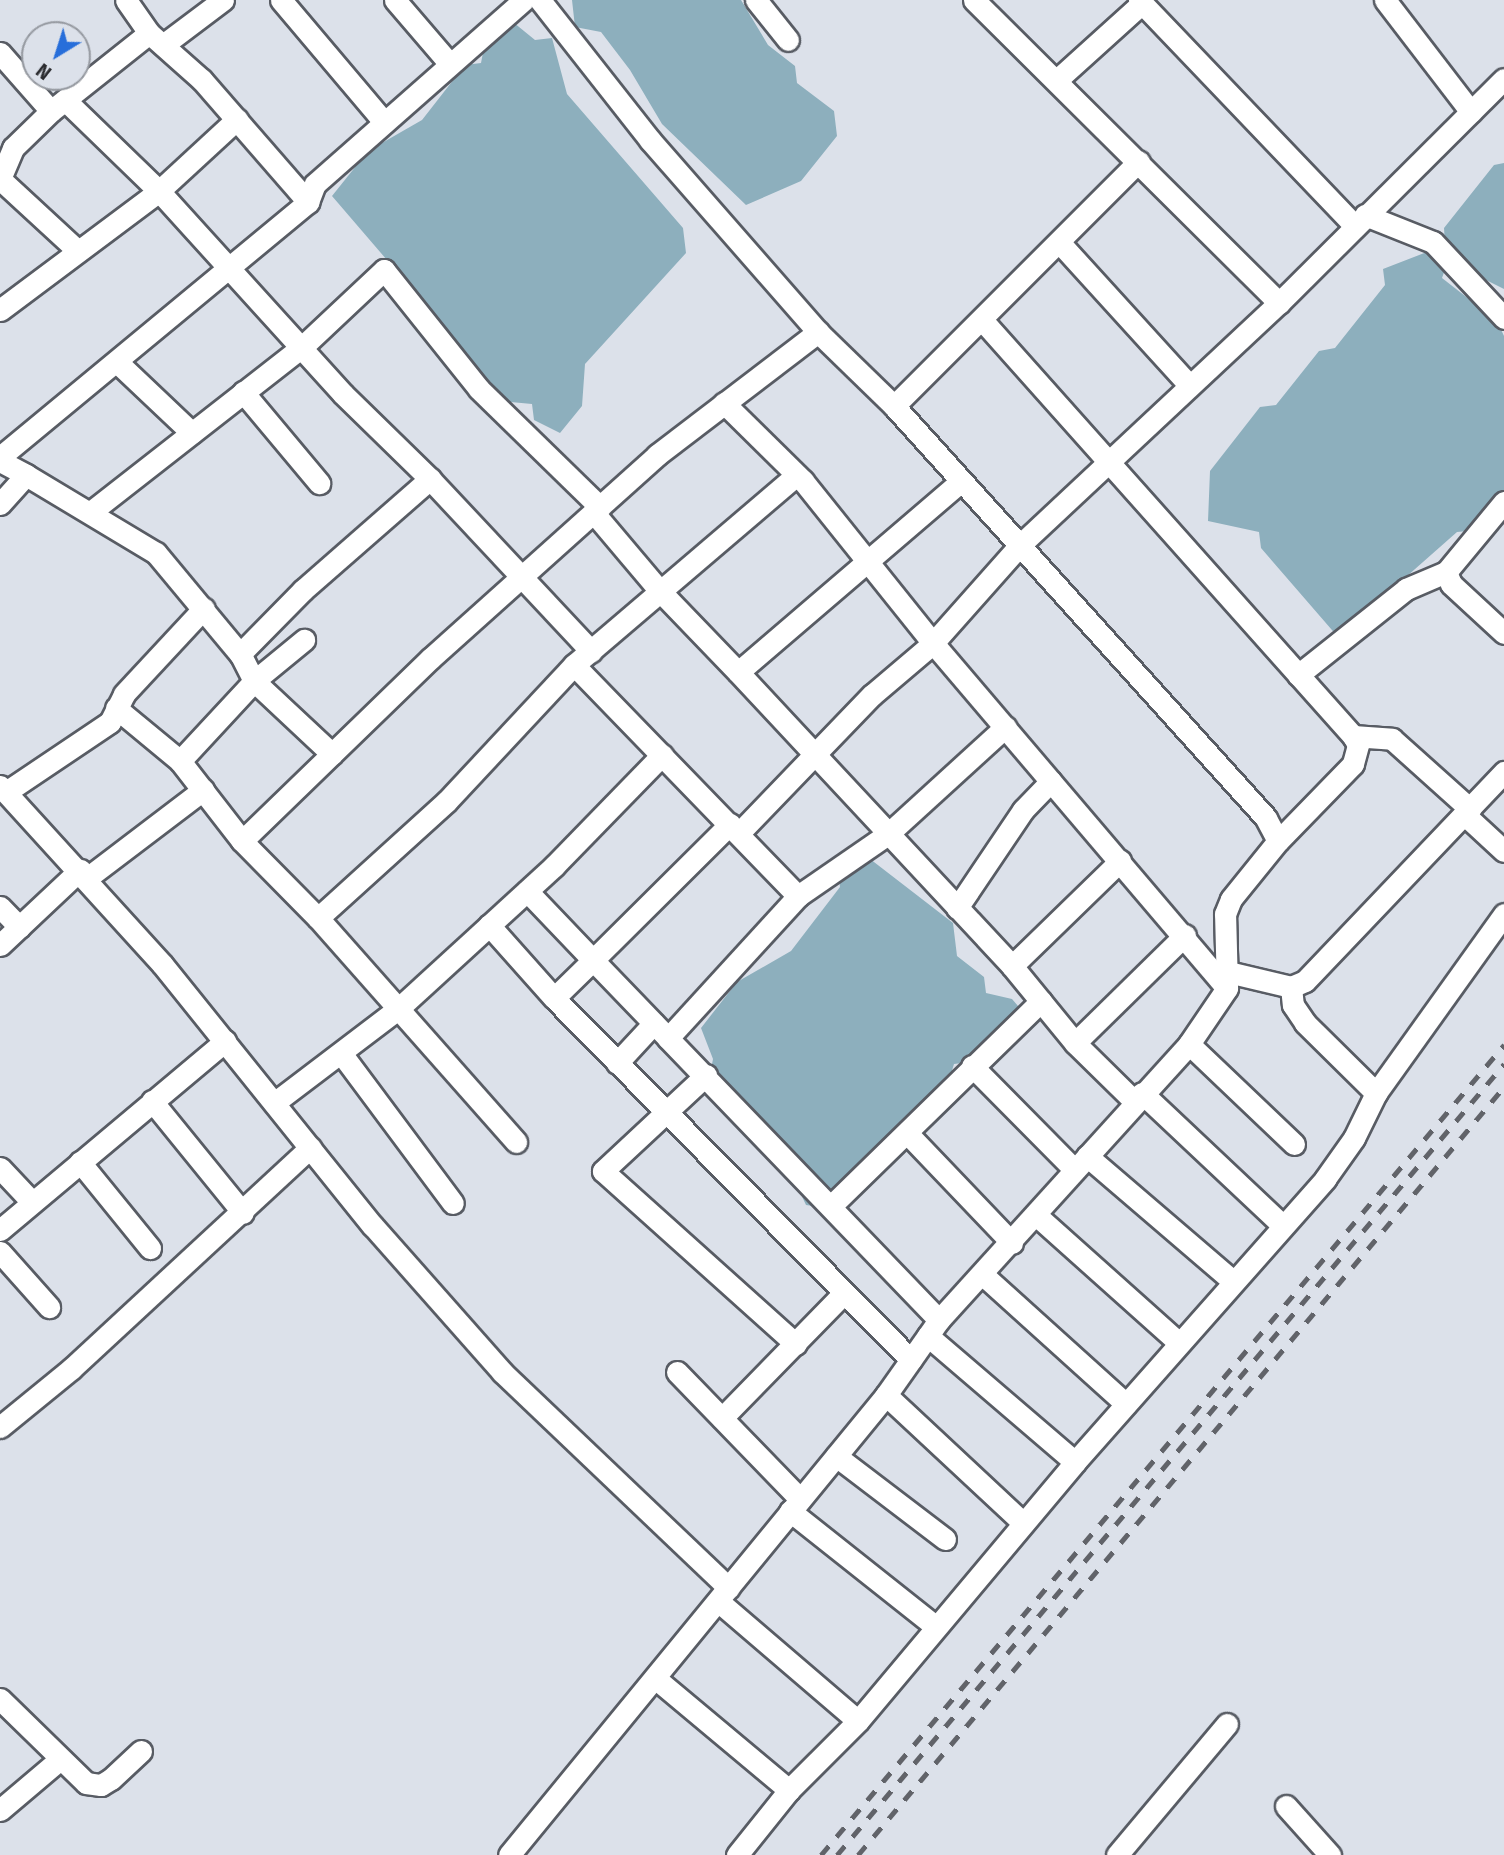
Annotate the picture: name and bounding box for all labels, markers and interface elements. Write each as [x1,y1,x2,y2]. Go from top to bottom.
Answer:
north arrow [21,21,91,91]
text: N [32,58,56,84]

